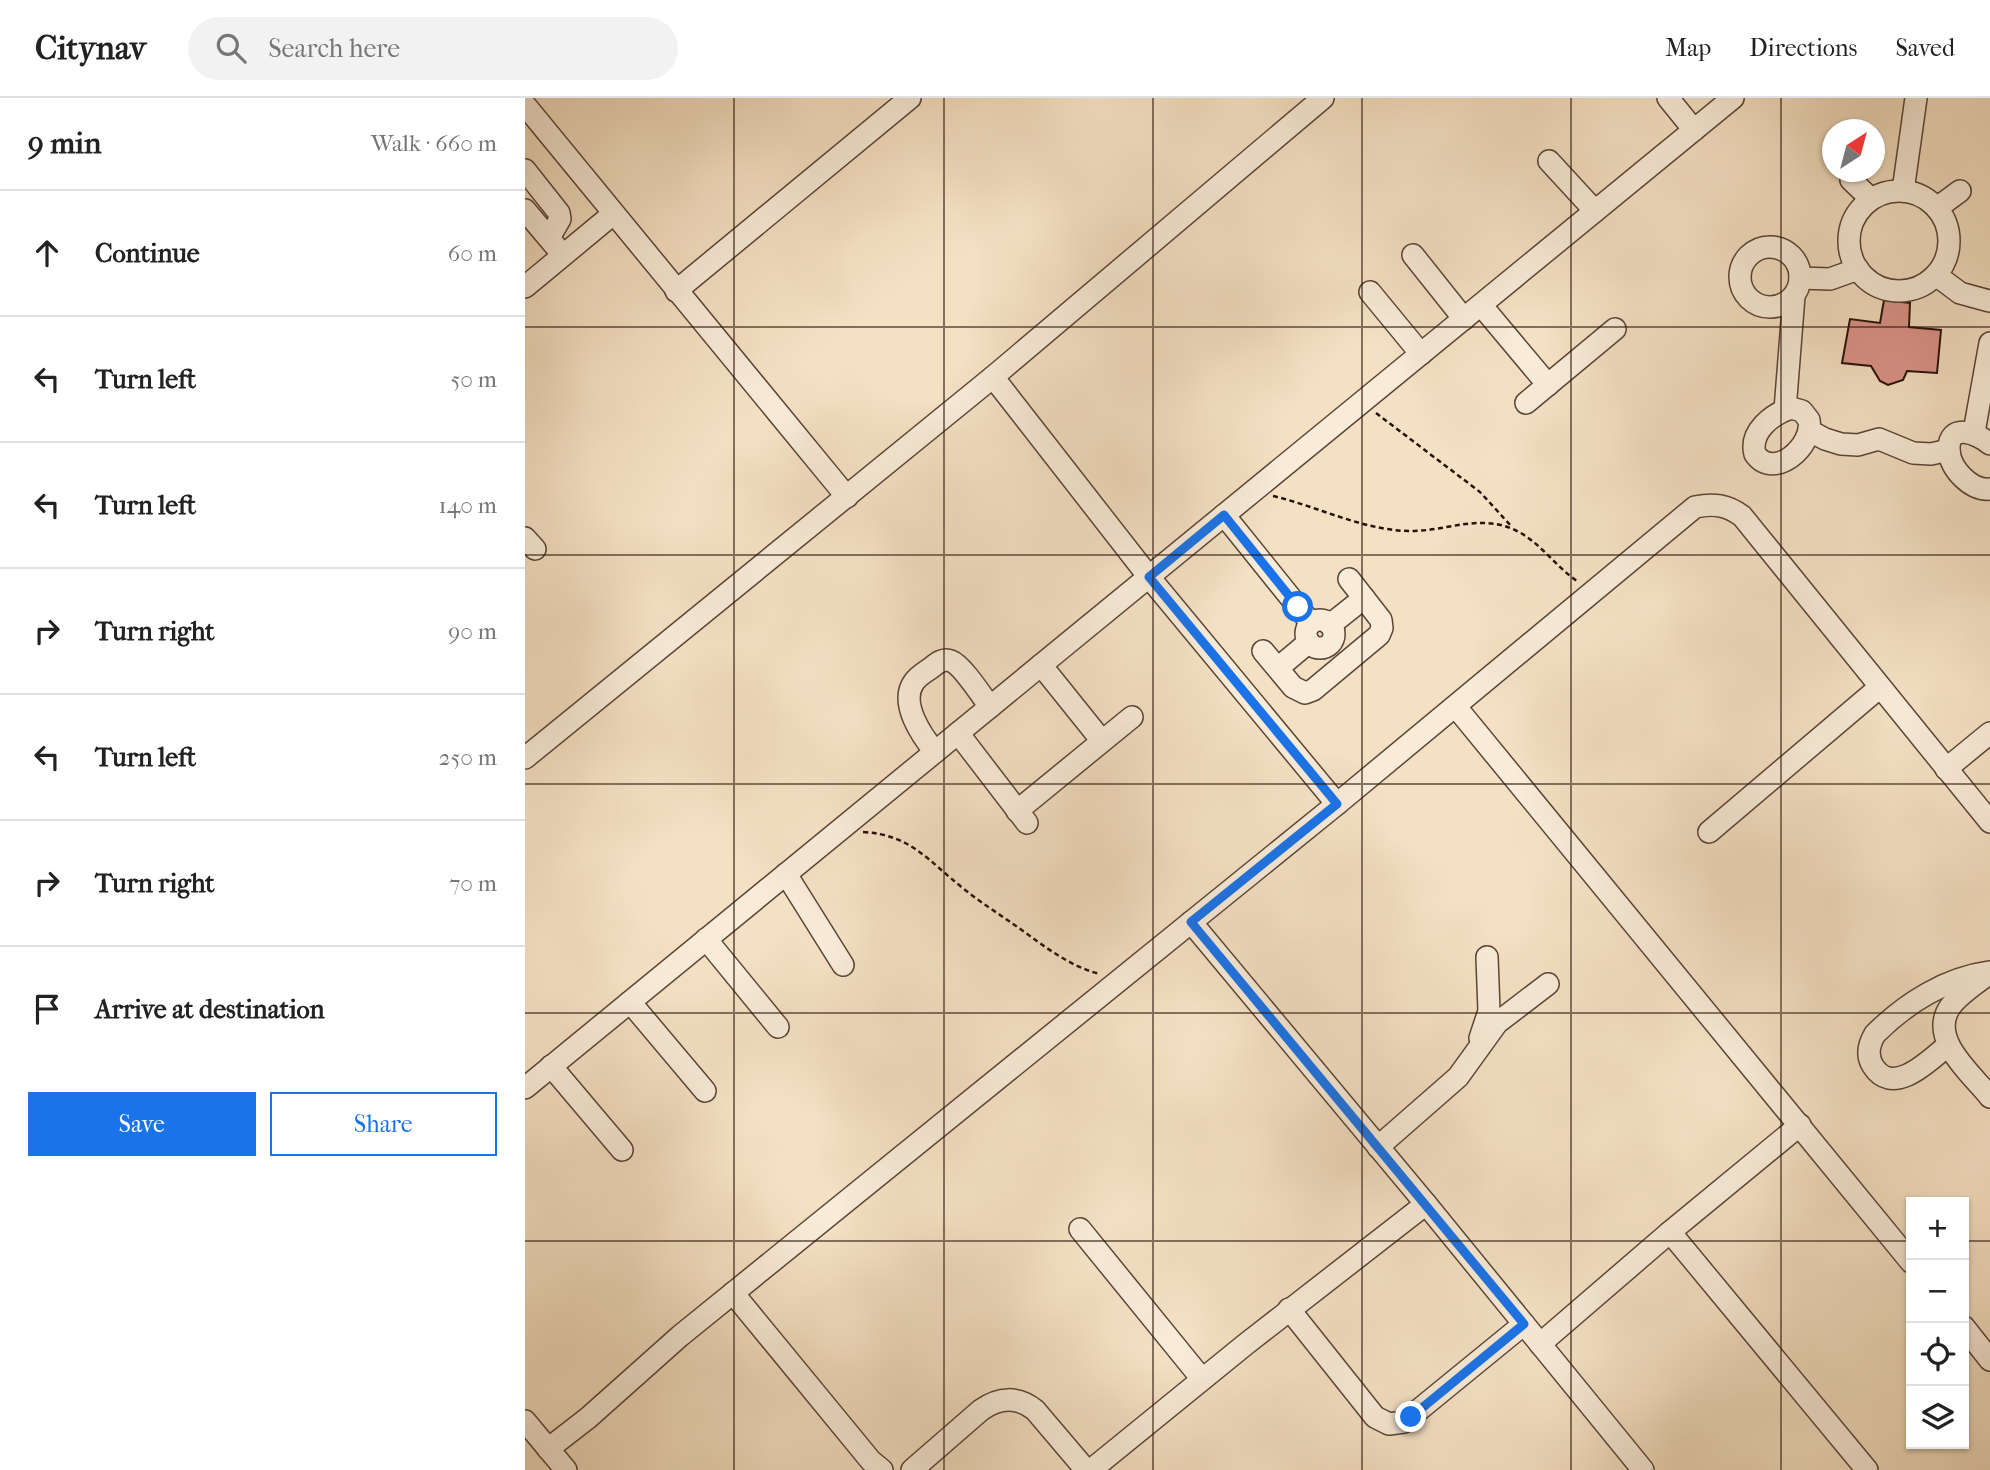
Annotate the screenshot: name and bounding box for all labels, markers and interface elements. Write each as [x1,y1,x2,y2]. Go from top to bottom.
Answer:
search box [188,17,678,80]
text: Citynav [35,29,146,68]
icon: search [212,29,250,67]
text: Search here [268,33,400,64]
text: Map [1665,34,1711,62]
text: Directions [1749,34,1857,62]
text: Saved [1895,34,1955,62]
north arrow [1822,119,1885,182]
text: 9 min [28,126,101,161]
text: Walk · 660 m [371,130,497,157]
icon: ahead [28,234,66,272]
text: Continue [95,238,200,269]
text: 60 m [448,240,497,267]
icon: left [28,360,66,398]
text: Turn left [95,364,196,395]
text: 50 m [450,366,497,393]
icon: left [28,486,66,524]
text: Turn left [95,490,196,521]
text: 140 m [438,492,497,519]
route start [1282,591,1313,622]
icon: right [28,612,66,650]
text: Turn right [95,616,215,647]
text: 90 m [448,618,497,645]
icon: left [28,738,66,776]
text: Turn left [95,742,196,773]
text: 250 m [439,744,497,771]
icon: right [28,864,66,902]
text: Turn right [95,868,215,899]
text: 70 m [449,870,497,897]
icon: arrive [28,990,66,1028]
text: Arrive at destination [95,994,325,1025]
button: Save [28,1092,256,1156]
button: Share [270,1092,497,1156]
map controls [1906,1197,1969,1449]
button: + [1906,1197,1969,1260]
button: − [1906,1260,1969,1323]
button: locate [1906,1323,1969,1386]
button: layers [1906,1386,1969,1449]
route end [1395,1401,1426,1432]

